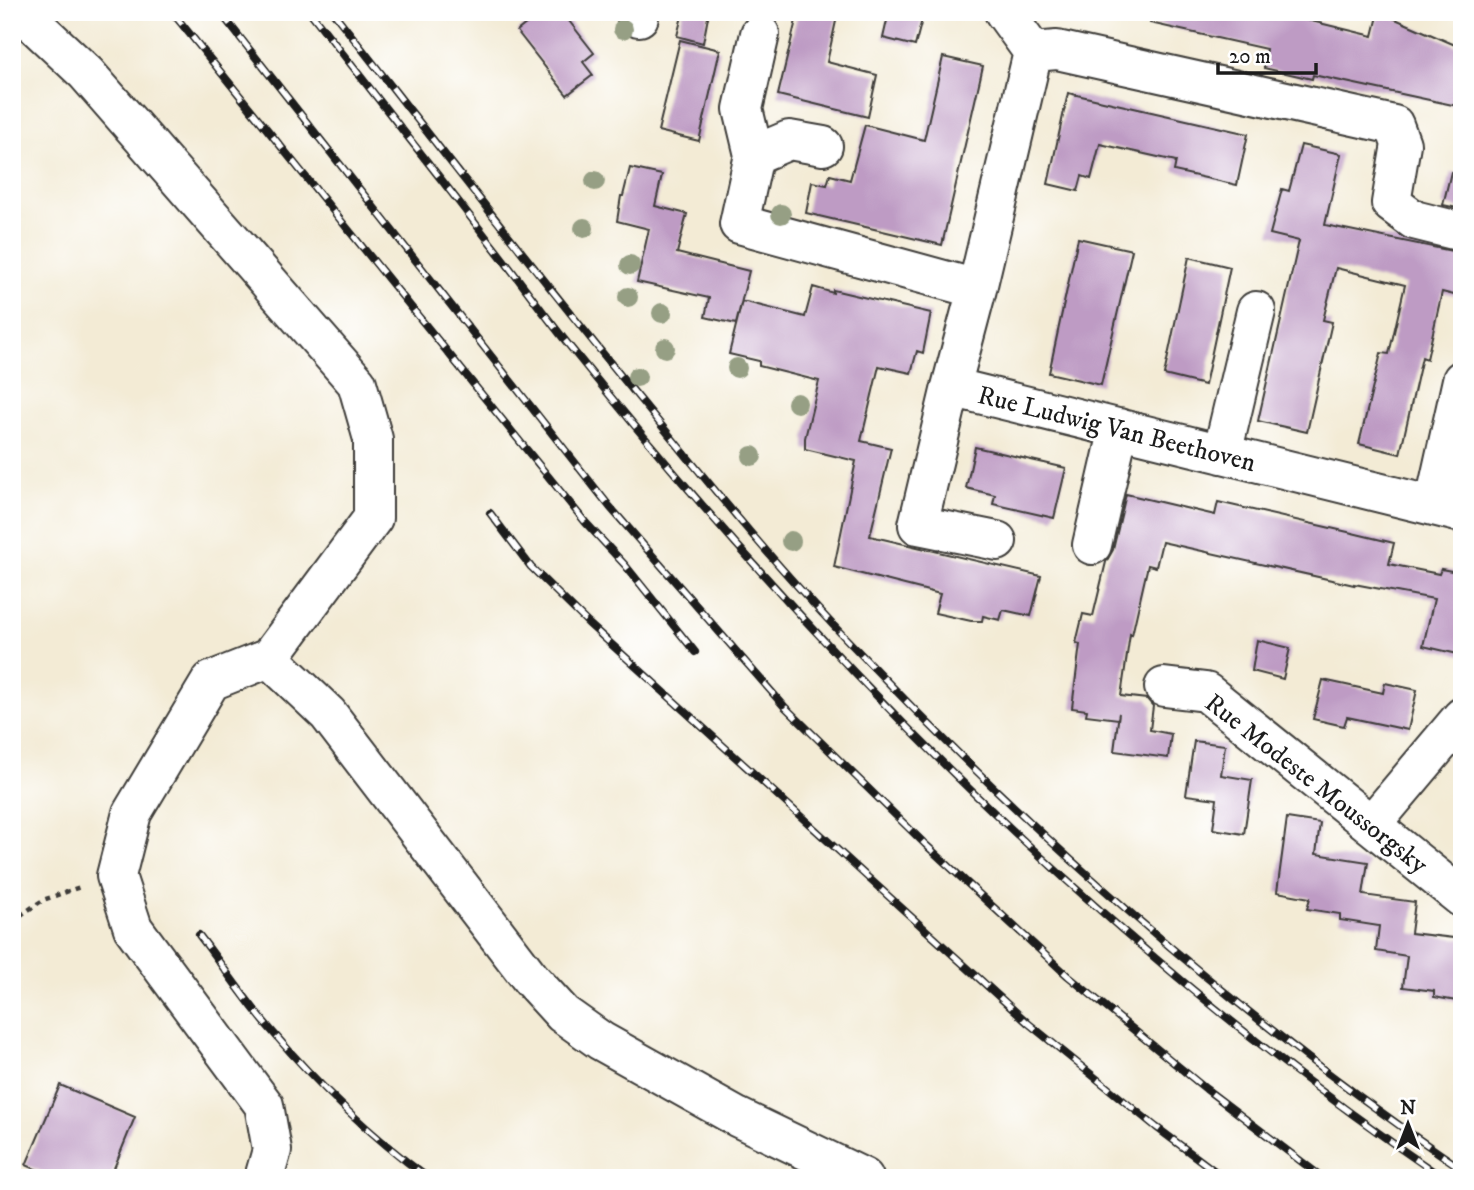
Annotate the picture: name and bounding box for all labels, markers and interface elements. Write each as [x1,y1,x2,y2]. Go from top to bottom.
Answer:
scale bar [1218,32,1316,76]
text: 20 m [1229,44,1271,70]
street label: Rue Ludwig Van Beethoven [974,379,1259,480]
street label: Rue Modeste Moussorgsky [1198,687,1435,882]
north arrow [1372,1088,1442,1158]
text: N [1400,1097,1416,1120]

